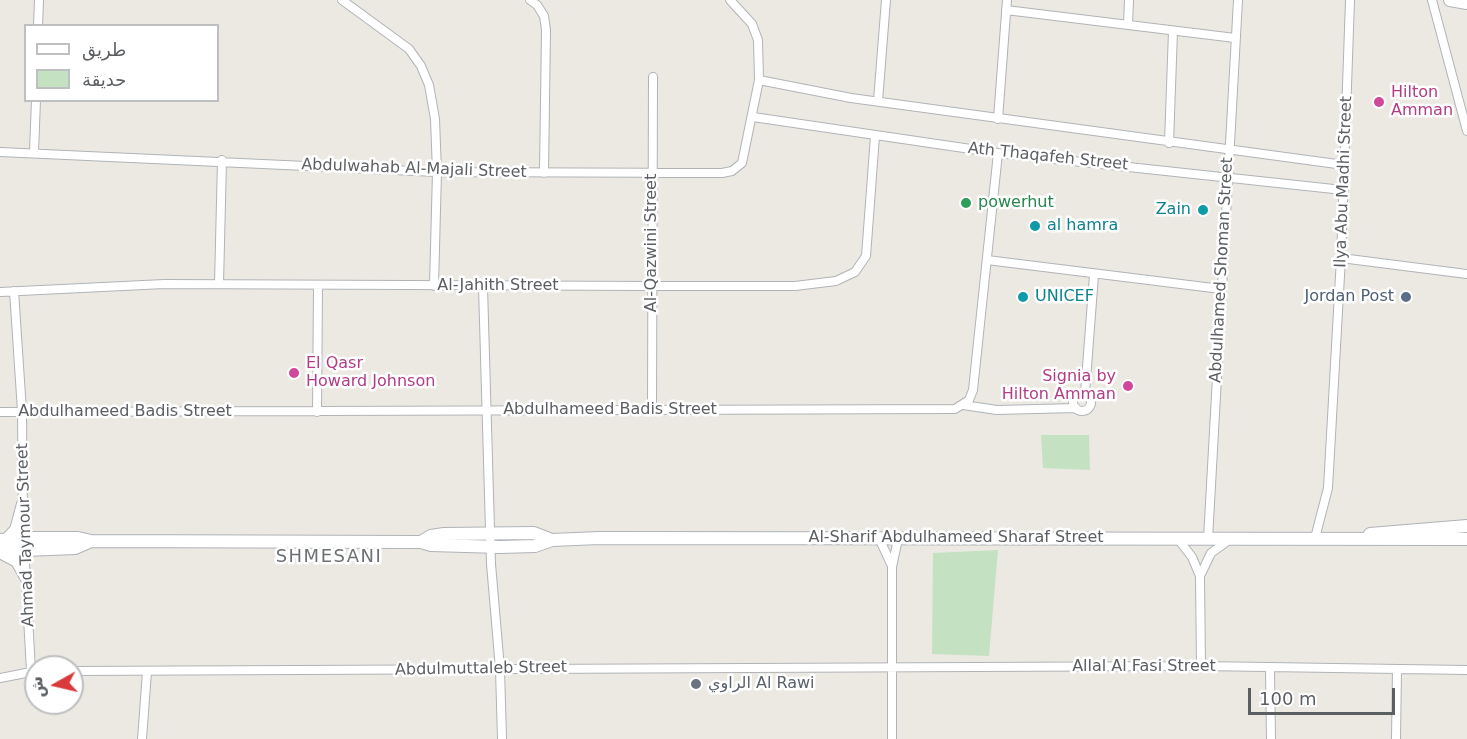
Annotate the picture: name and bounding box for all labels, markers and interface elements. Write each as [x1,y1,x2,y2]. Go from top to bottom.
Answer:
legend [24,24,219,102]
text: طريق [82,39,126,60]
text: حديقة [82,69,126,90]
place label: Hilton Amman [1391,83,1453,121]
marker: Hilton Amman [1372,95,1386,109]
street label: Ilya Abu Madhi Street [1331,96,1357,268]
street label: Ath Thaqafeh Street [967,139,1129,175]
street label: Abdulwahab Al-Majali Street [301,155,527,183]
street label: Abdulhamed Shoman Street [1207,157,1237,383]
street label: Al-Qazwini Street [642,174,662,312]
place label: powerhut [978,193,1054,213]
marker: powerhut [959,196,973,210]
place label: Zain [1156,200,1191,220]
marker: Zain [1196,203,1210,217]
place label: al hamra [1047,216,1118,236]
marker: al hamra [1028,219,1042,233]
street label: Al-Jahith Street [437,276,559,296]
place label: UNICEF [1035,287,1094,307]
place label: Jordan Post [1305,287,1394,307]
marker: UNICEF [1016,290,1030,304]
marker: Jordan Post [1399,290,1413,304]
place label: El Qasr Howard Johnson [306,354,435,392]
marker: El Qasr Howard Johnson [287,366,301,380]
place label: Signia by Hilton Amman [1002,367,1116,405]
marker: Signia by Hilton Amman [1121,379,1135,393]
street label: Abdulhameed Badis Street [503,400,717,420]
street label: Abdulhameed Badis Street [18,402,232,422]
street label: Ahmad Taymour Street [13,443,39,627]
street label: Al-Sharif Abdulhameed Sharaf Street [808,528,1104,548]
district label: SHMESANI [276,546,382,568]
north arrow [24,655,84,715]
street label: Allal Al Fasi Street [1072,657,1216,677]
street label: Abdulmuttaleb Street [395,658,567,680]
place label: الراوي Al Rawi [708,674,815,694]
text: ش [27,675,49,700]
scale bar [1251,676,1398,714]
marker: الراوي Al Rawi [689,677,703,691]
text: 100 m [1259,688,1317,709]

